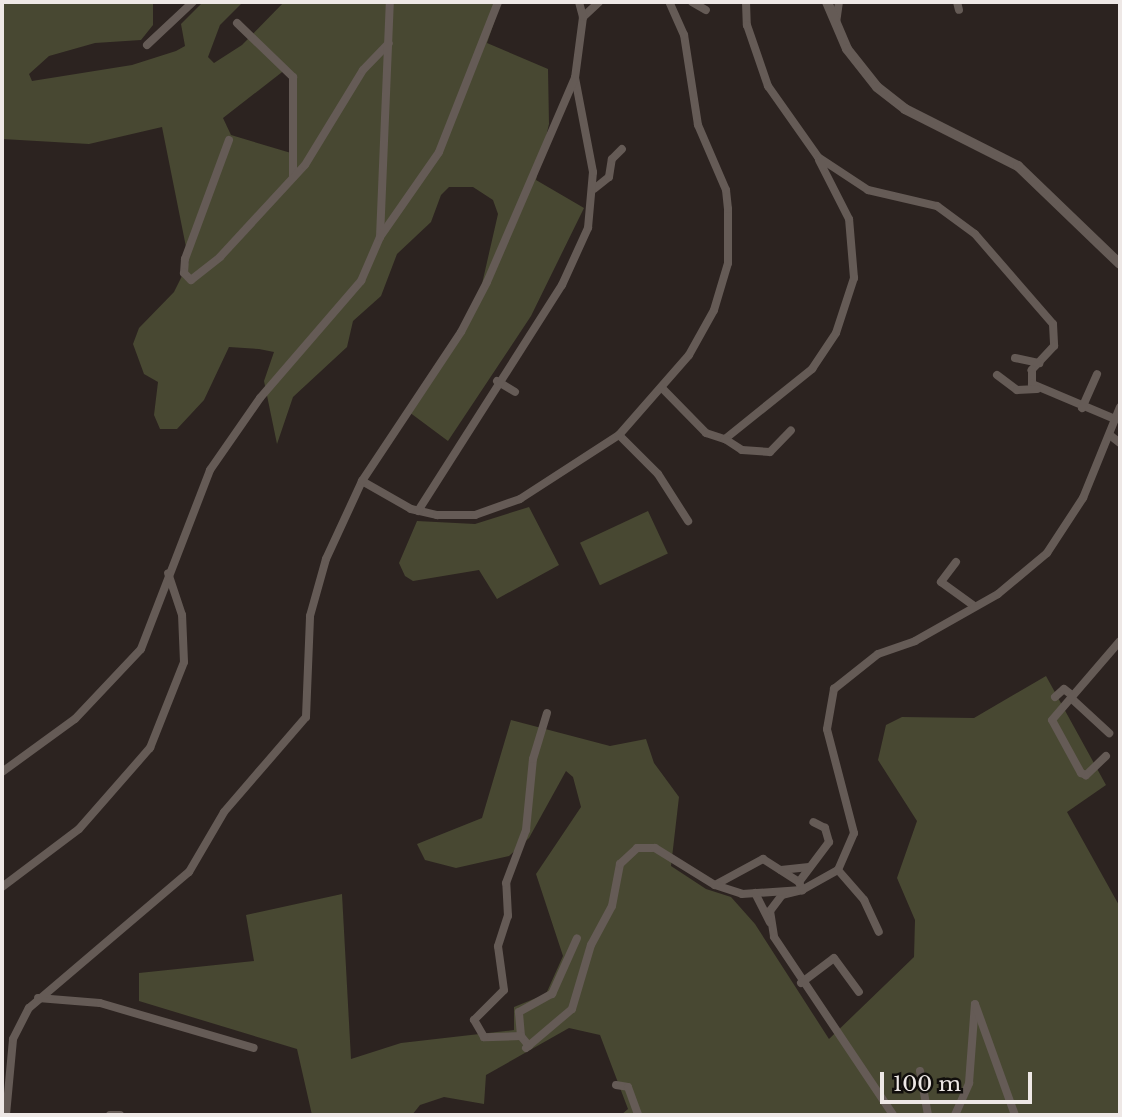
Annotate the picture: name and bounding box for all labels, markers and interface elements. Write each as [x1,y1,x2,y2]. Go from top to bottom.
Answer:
scale bar [884,1058,1036,1102]
text: 100 m [893,1071,961,1097]

